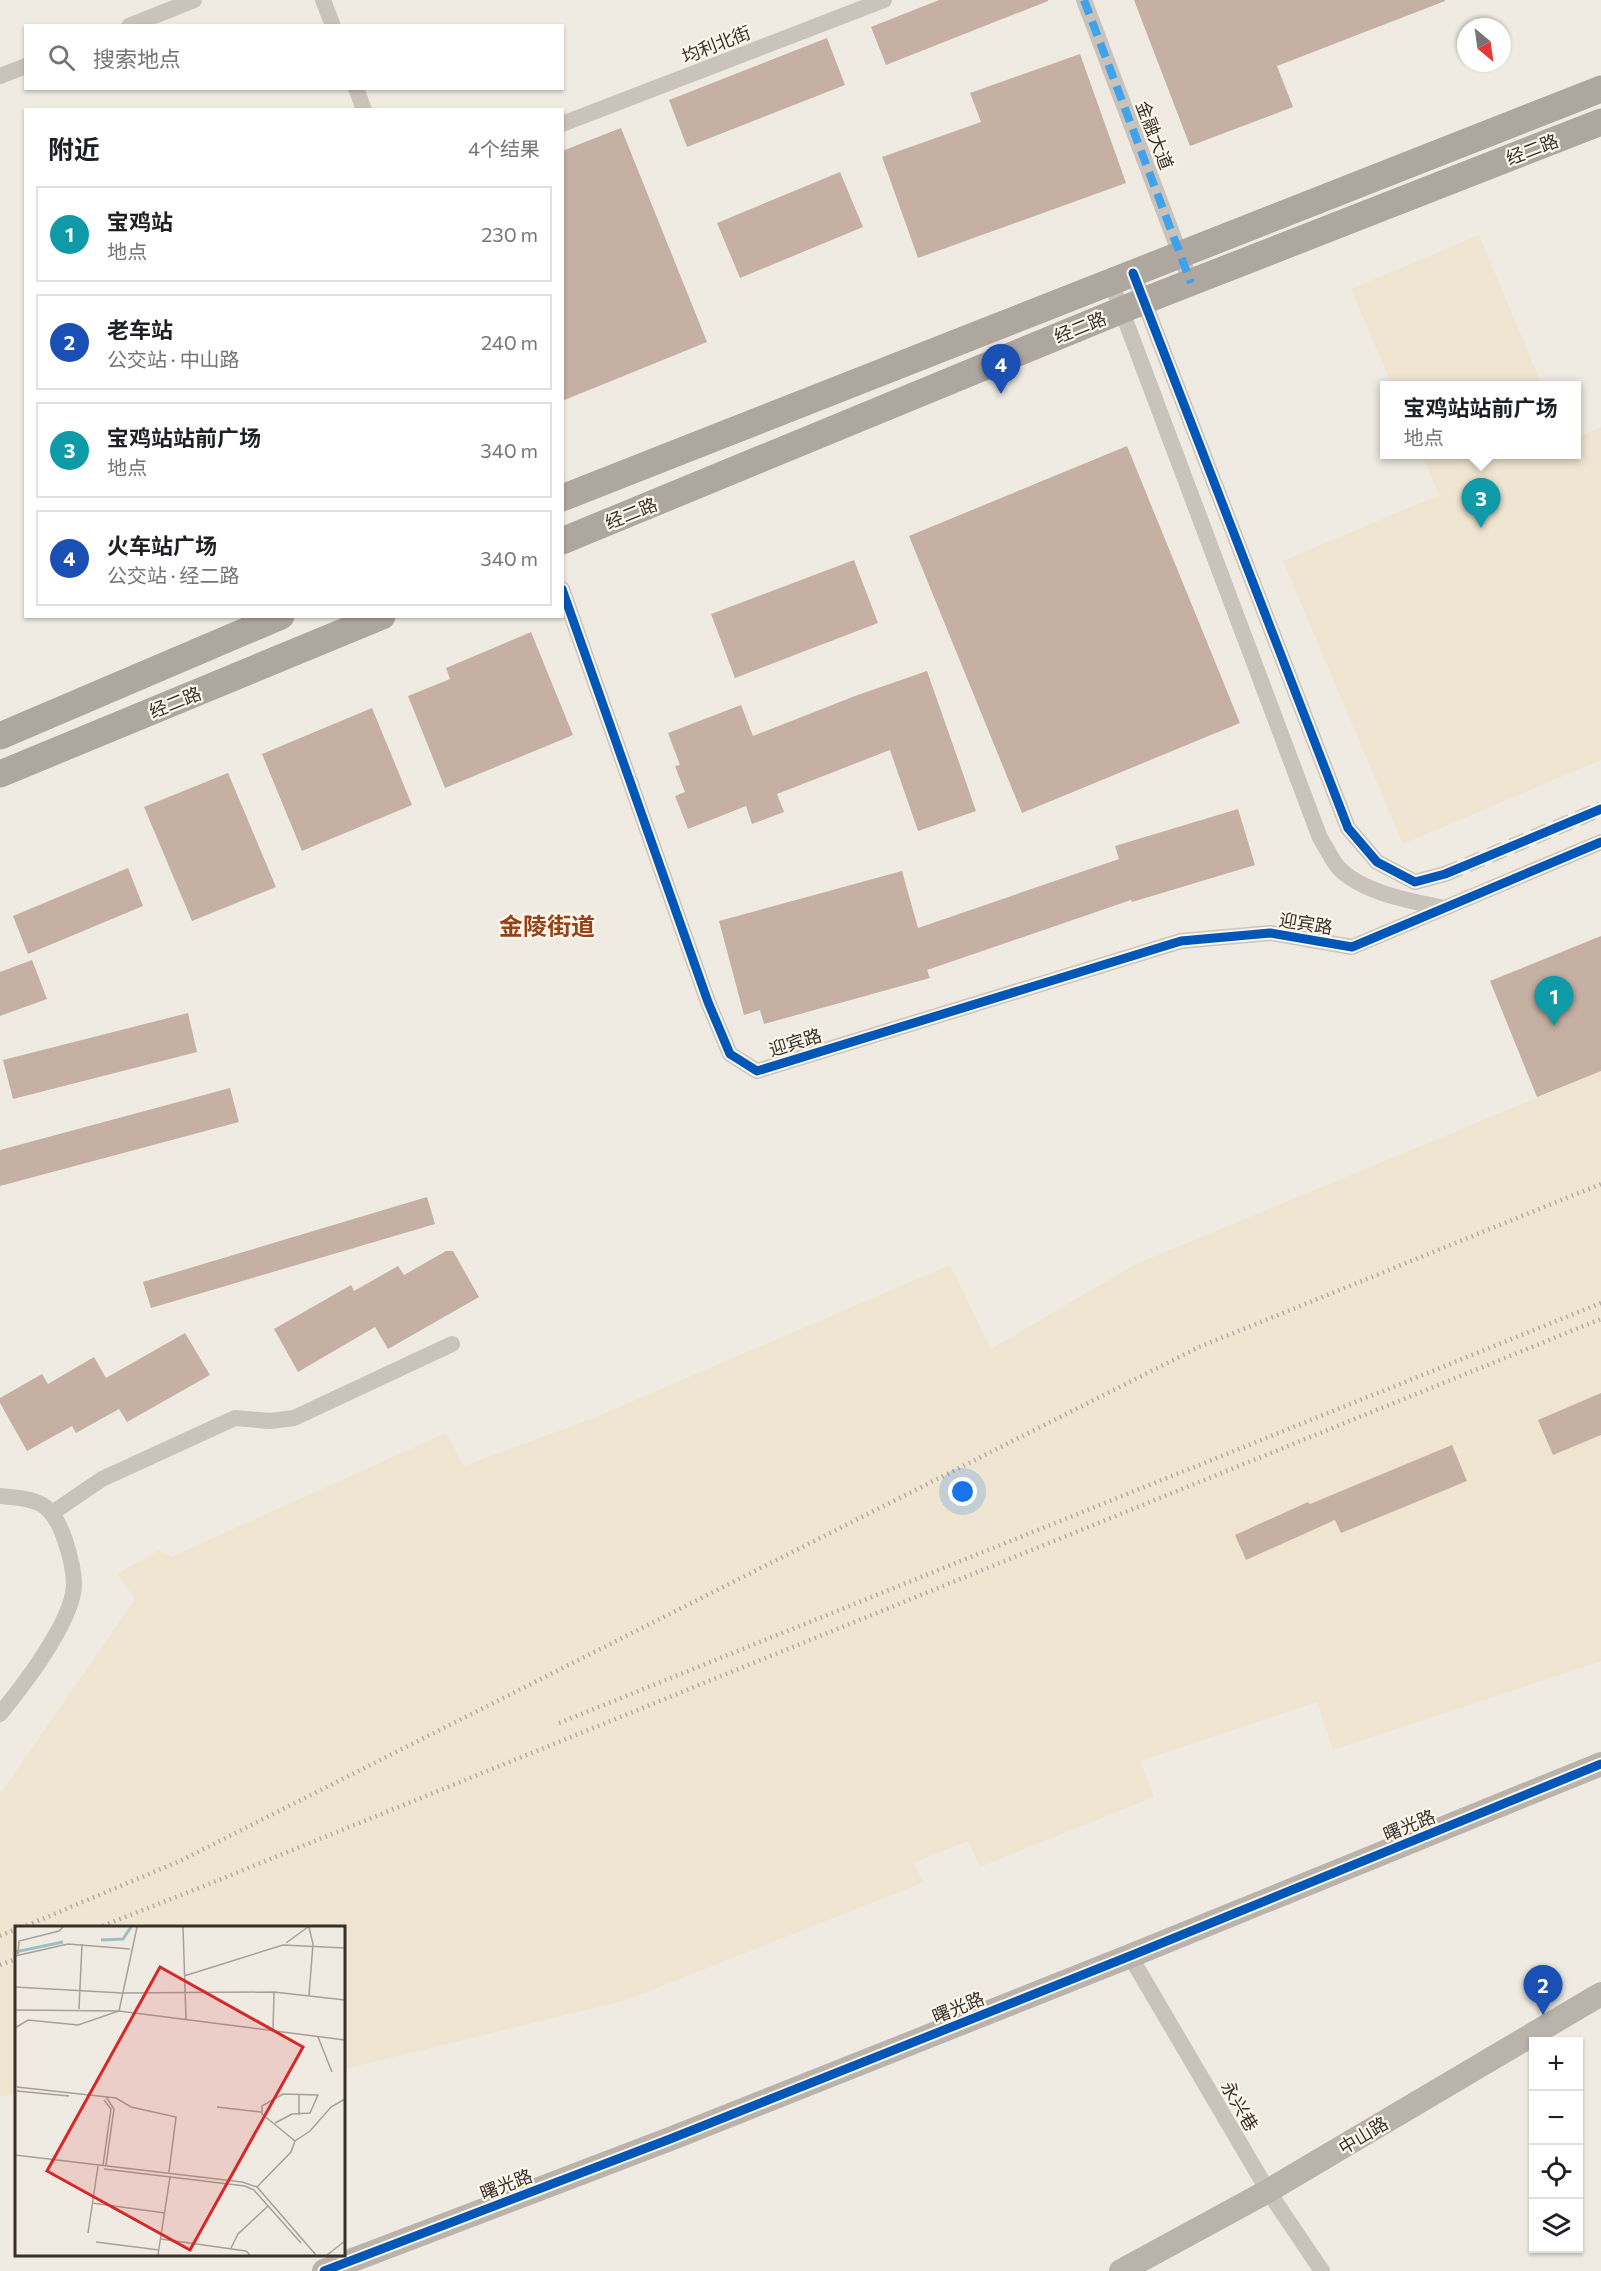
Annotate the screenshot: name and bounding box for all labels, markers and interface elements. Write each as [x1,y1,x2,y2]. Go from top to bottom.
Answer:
north arrow [1457,18,1511,72]
street label: 均利北街 [678,21,754,67]
search box [24,24,564,90]
icon: search [45,41,78,74]
text: 搜索地点 [93,45,181,72]
street label: 金融大道 [1132,97,1178,173]
street label: 经二路 [1503,129,1561,169]
text: 附近 [48,133,100,164]
text: 4个结果 [468,136,540,160]
text: 宝鸡站 [107,208,173,235]
text: 1 [65,222,74,246]
text: 230 m [481,222,538,246]
text: 地点 [107,239,147,263]
street label: 经二路 [1051,307,1109,347]
text: 老车站 [107,316,173,343]
text: 2 [64,330,75,354]
text: 240 m [481,330,538,354]
pin: 4 [982,344,1020,394]
text: 公交站 · 中山路 [107,347,239,371]
popup [1380,381,1581,459]
text: 宝鸡站站前广场 [1403,394,1558,421]
text: 宝鸡站站前广场 [107,424,261,451]
text: 地点 [1403,425,1443,449]
text: 3 [64,438,75,462]
text: 340 m [480,438,538,462]
text: 地点 [107,455,147,479]
pin: 3 [1462,478,1500,528]
street label: 经二路 [602,493,660,533]
text: 火车站广场 [107,532,217,559]
text: 4 [63,546,76,570]
text: 340 m [480,546,538,570]
text: 公交站 · 经二路 [107,563,239,587]
street label: 经二路 [146,682,204,722]
street label: 迎宾路 [1278,908,1334,938]
district label: 金陵街道 [499,911,595,940]
pin: 1 [1534,976,1574,1026]
street label: 迎宾路 [766,1024,824,1060]
your location [948,1477,977,1506]
street label: 曙光路 [1380,1805,1438,1845]
inset map [15,1926,345,2256]
pin: 2 [1524,1966,1562,2015]
street label: 曙光路 [929,1987,987,2027]
map controls [1529,2037,1583,2253]
button: + [1529,2037,1583,2091]
street label: 永兴巷 [1217,2077,1263,2135]
button: − [1529,2091,1583,2145]
street label: 中山路 [1334,2112,1392,2158]
button: locate [1529,2145,1583,2199]
street label: 曙光路 [477,2164,535,2204]
button: layers [1529,2199,1583,2253]

